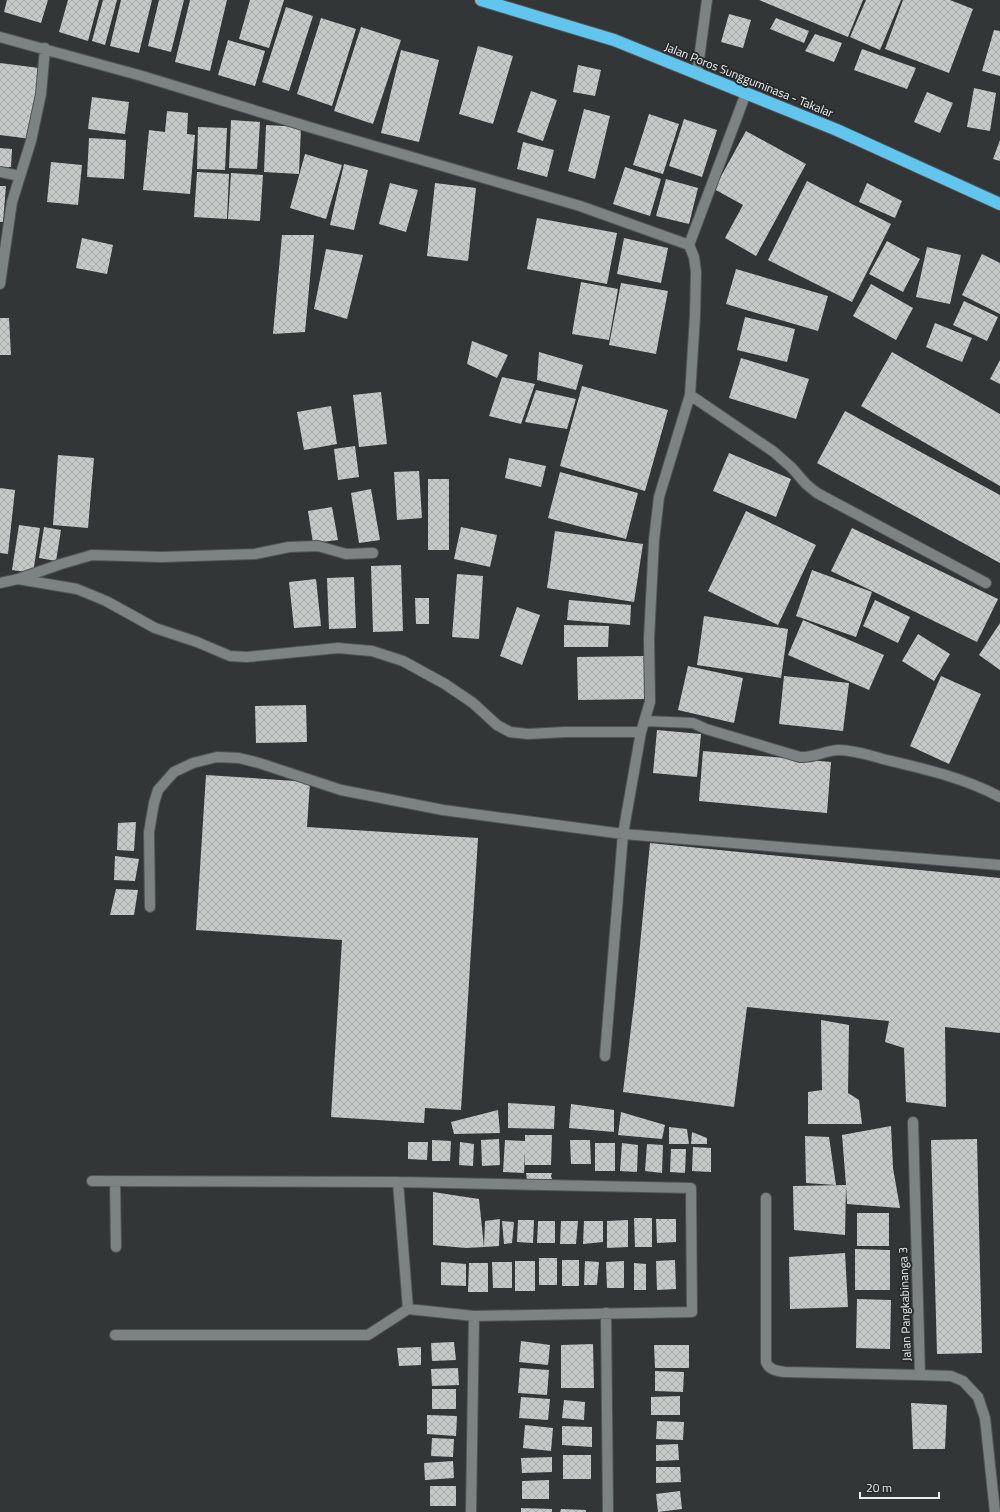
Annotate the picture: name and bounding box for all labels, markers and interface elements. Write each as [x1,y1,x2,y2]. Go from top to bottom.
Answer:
street label: Jalan Poros Sungguminasa - Takalar [662,37,836,122]
street label: Jalan Pangkabinanga 3 [893,1247,916,1361]
scale bar [860,1474,939,1500]
text: 20 m [866,1478,892,1497]

